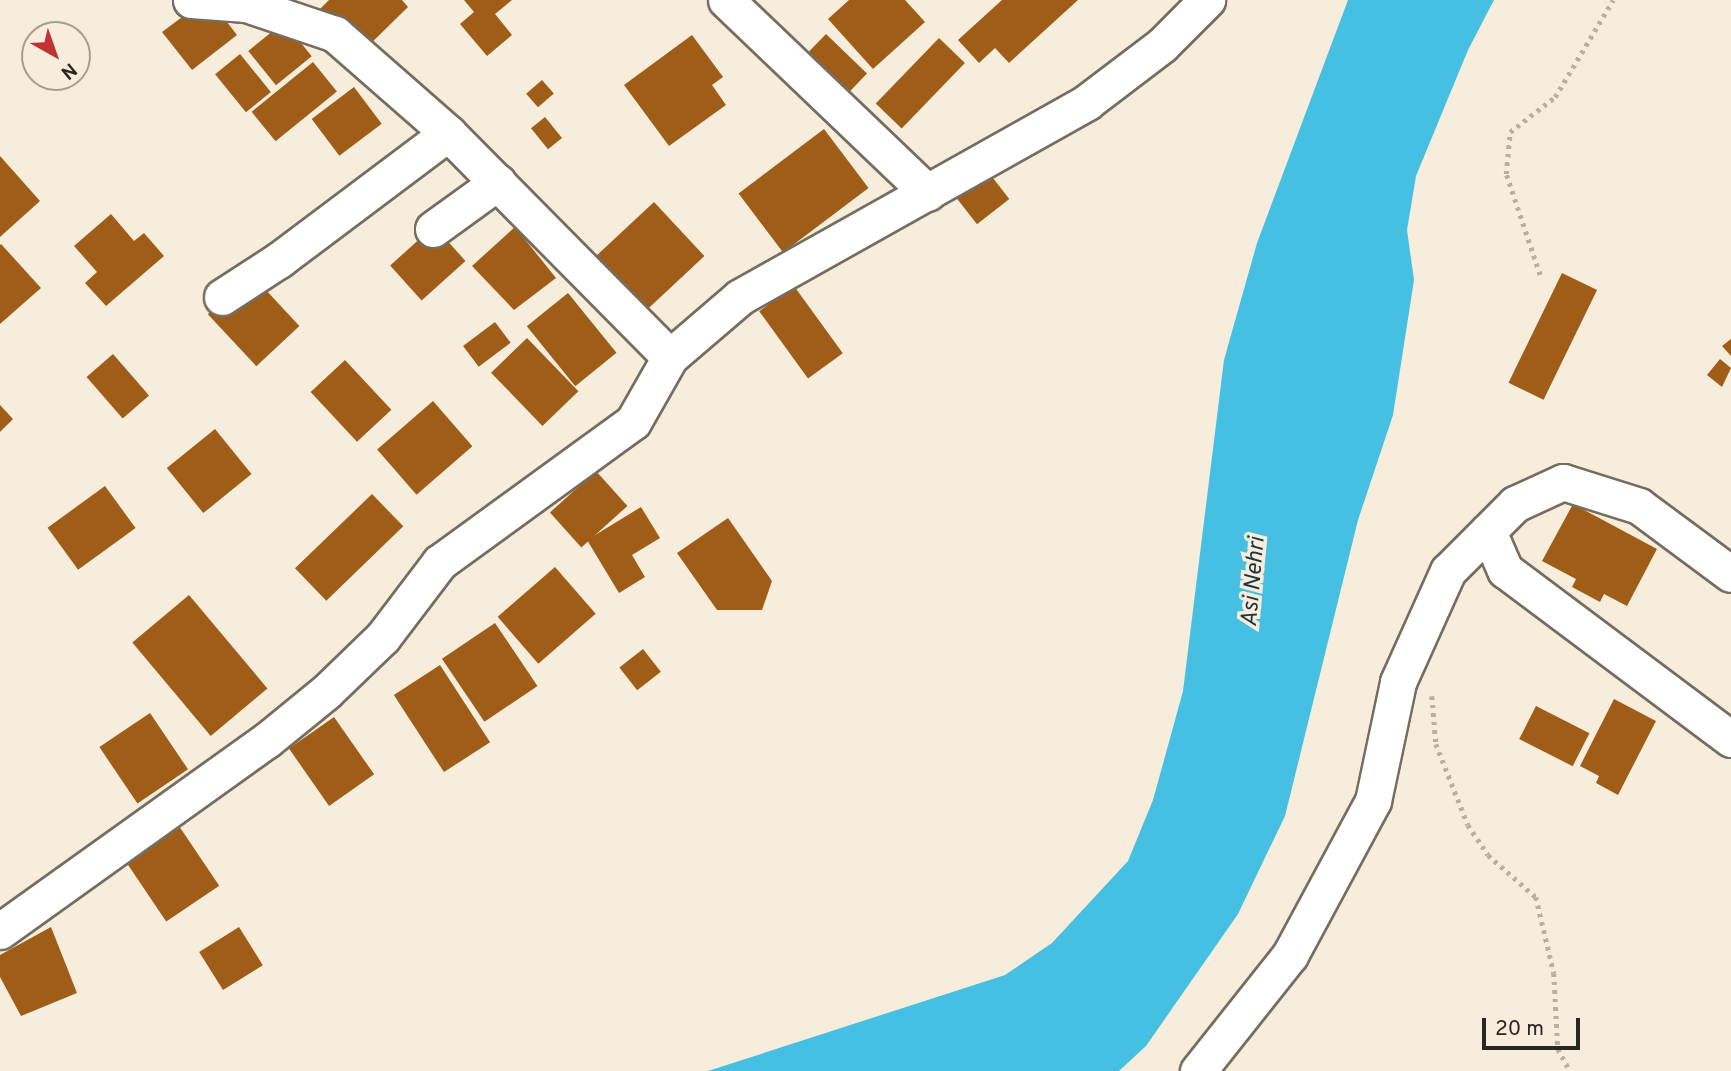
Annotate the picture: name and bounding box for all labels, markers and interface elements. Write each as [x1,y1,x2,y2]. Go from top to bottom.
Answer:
north arrow [21,21,91,91]
text: N [55,57,81,84]
water label: Asi Nehri [1237,536,1273,628]
scale bar [1486,1004,1584,1048]
text: 20 m [1495,1016,1544,1043]

